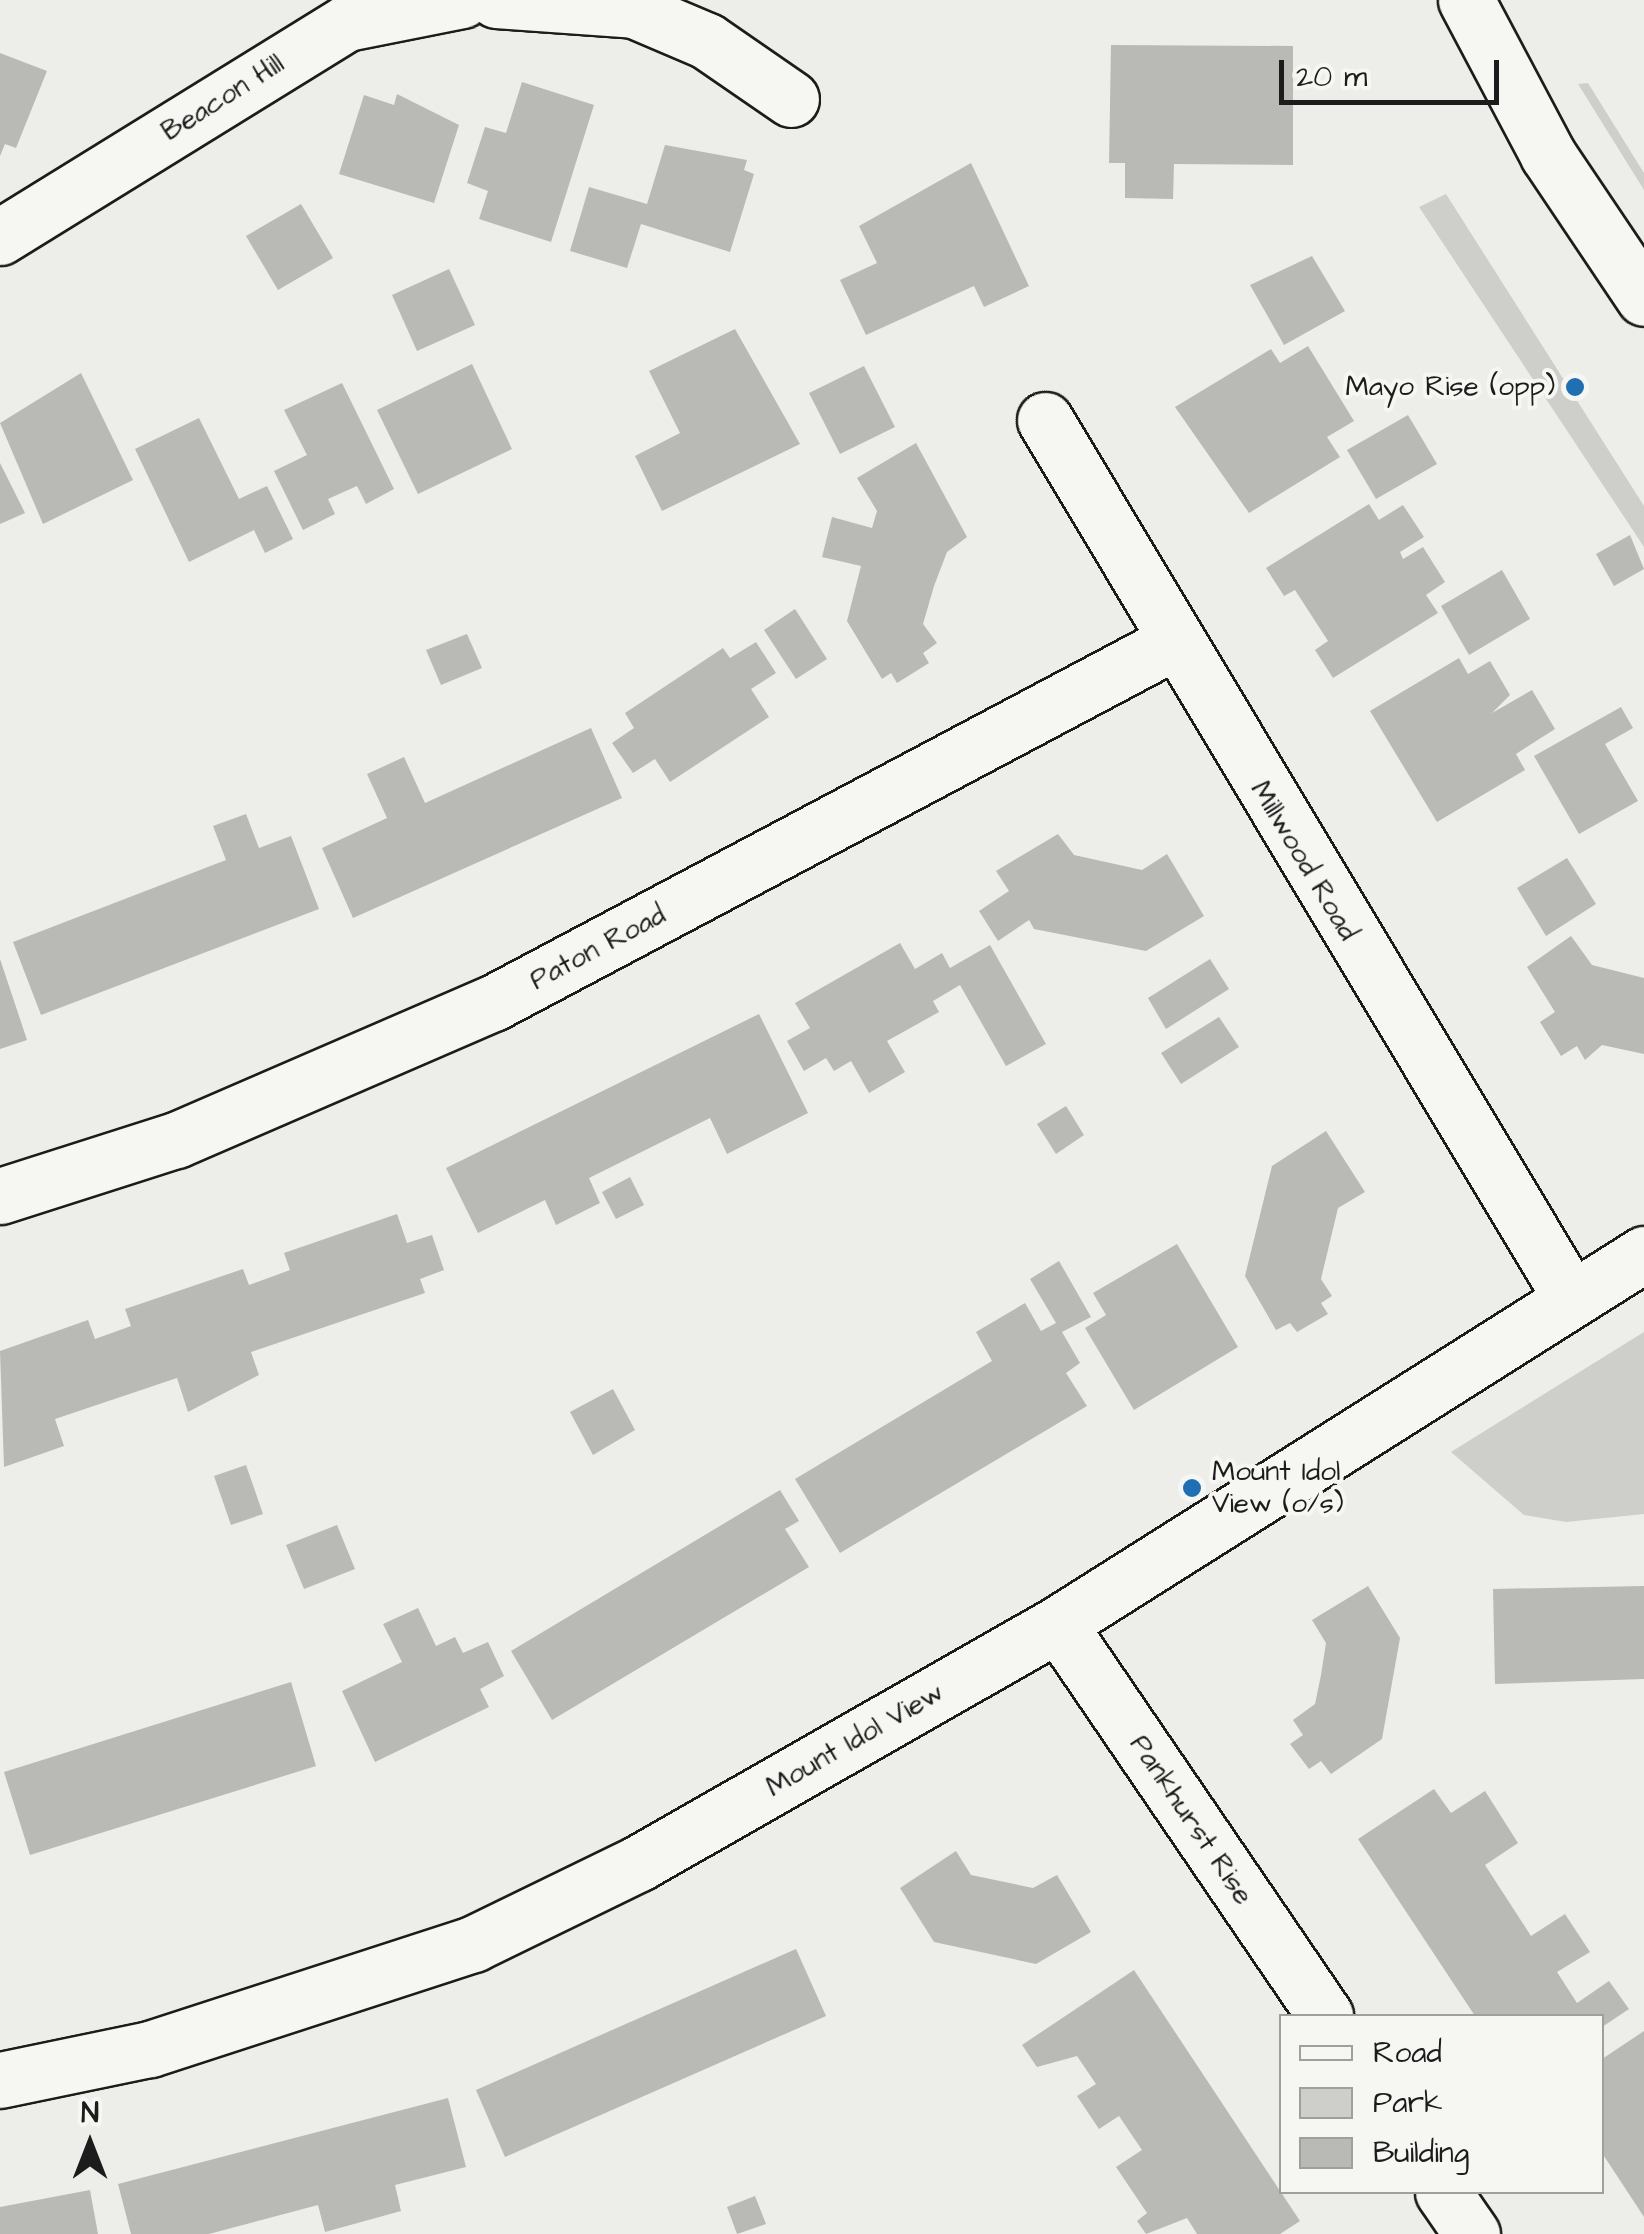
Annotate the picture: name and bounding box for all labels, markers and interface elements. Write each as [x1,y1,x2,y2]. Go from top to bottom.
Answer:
scale bar [1284,40,1504,102]
street label: Beacon Hill [156,47,290,149]
text: 20 m [1296,56,1367,98]
place label: Mayo Rise (opp) [1346,370,1555,404]
marker: Mayo Rise (opp) [1564,376,1586,398]
street label: Millwood Road [1243,775,1365,947]
street label: Paton Road [524,898,672,998]
place label: Mount Idol View (o/s) [1212,1455,1344,1521]
marker: Mount Idol View (o/s) [1181,1477,1203,1499]
street label: Mount Idol View [760,1676,950,1804]
street label: Pankhurst Rise [1122,1729,1260,1911]
legend [1279,2014,1604,2194]
text: Road [1373,2032,1442,2074]
text: Park [1373,2082,1442,2124]
north arrow [40,2094,140,2194]
text: N [81,2094,99,2133]
text: Building [1373,2132,1469,2174]

